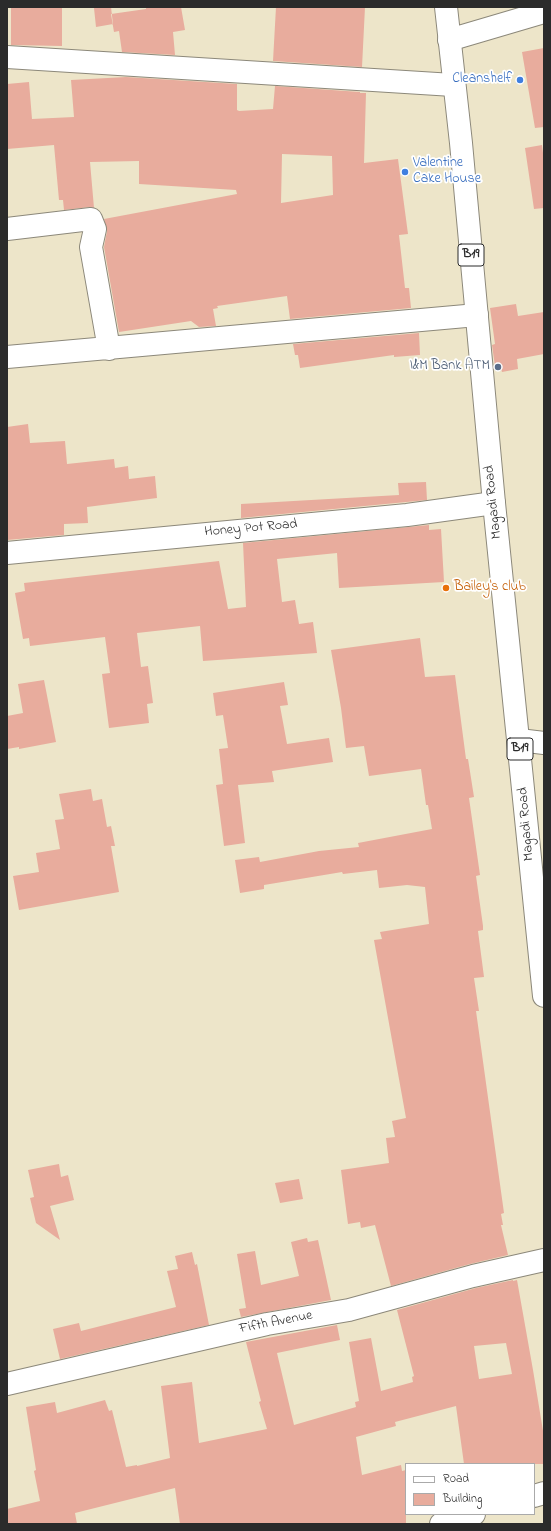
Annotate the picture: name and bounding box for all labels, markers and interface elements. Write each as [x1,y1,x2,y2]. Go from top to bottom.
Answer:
place label: Cleanshelf [452,72,512,88]
marker: Cleanshelf [515,75,525,85]
place label: Valentine Cake House [413,156,481,188]
marker: Valentine Cake House [400,167,410,177]
road number: B19 [458,244,484,266]
place label: I&M Bank ATM [410,359,490,375]
marker: I&M Bank ATM [493,362,503,372]
street label: Magadi Road [482,464,506,540]
street label: Honey Pot Road [204,517,298,541]
place label: Bailey's club [454,580,526,596]
marker: Bailey's club [441,583,451,593]
road number: B19 [507,738,533,760]
street label: Magadi Road [515,786,539,862]
street label: Fifth Avenue [238,1308,314,1338]
legend [405,1463,535,1515]
text: Road [443,1470,469,1488]
text: Building [443,1490,482,1508]

